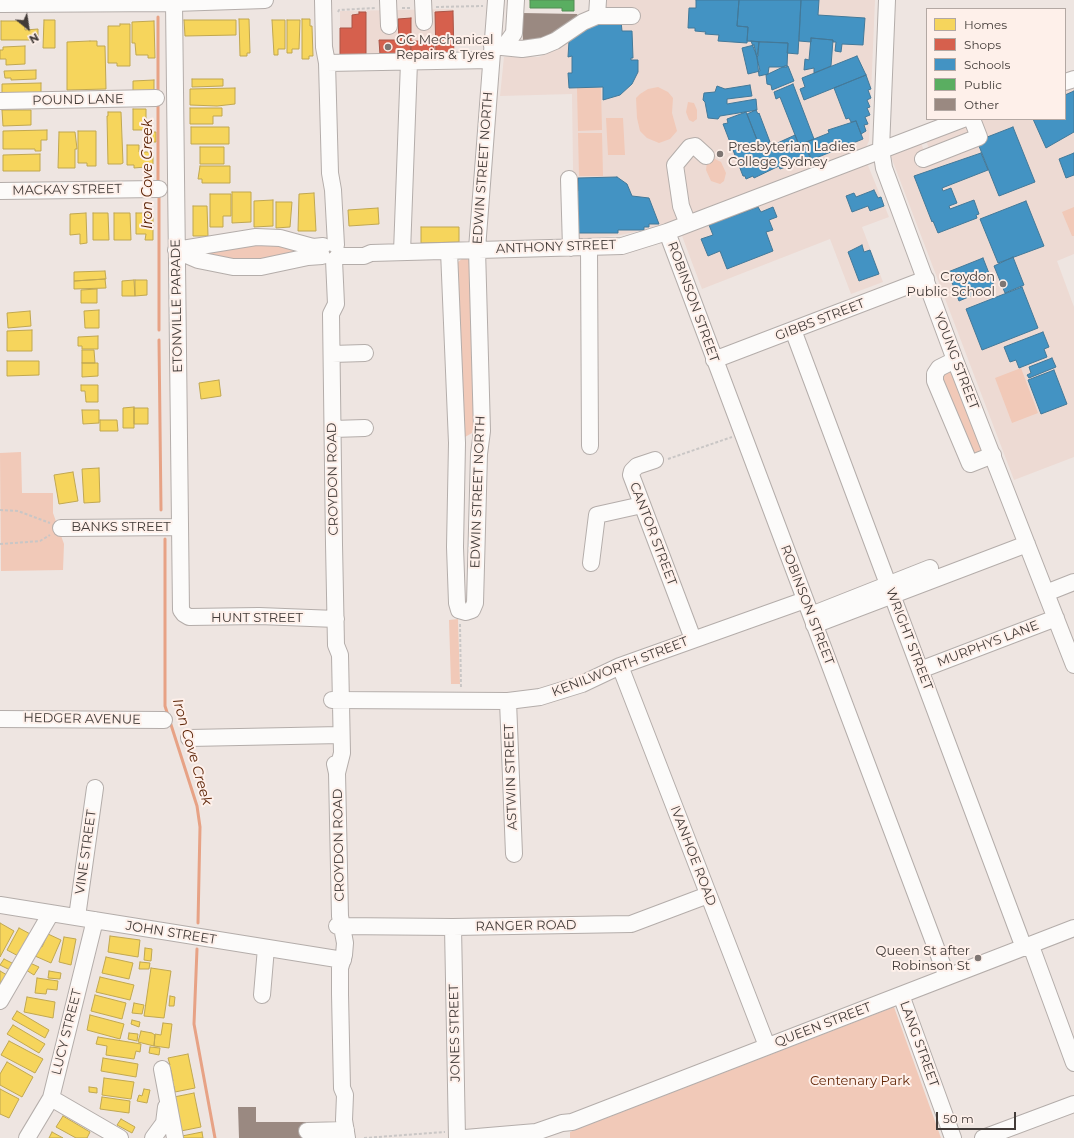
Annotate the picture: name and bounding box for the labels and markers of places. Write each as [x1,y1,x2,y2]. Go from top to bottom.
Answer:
place label: GC Mechanical Repairs & Tyres [396,32,494,63]
marker: GC Mechanical Repairs & Tyres [383,42,393,52]
place label: Presbyterian Ladies College Sydney [728,139,855,170]
marker: Presbyterian Ladies College Sydney [715,149,725,159]
place label: Croydon Public School [907,269,995,300]
marker: Croydon Public School [998,279,1008,289]
place label: Queen St after Robinson St [876,943,970,974]
marker: Queen St after Robinson St [973,953,983,963]

